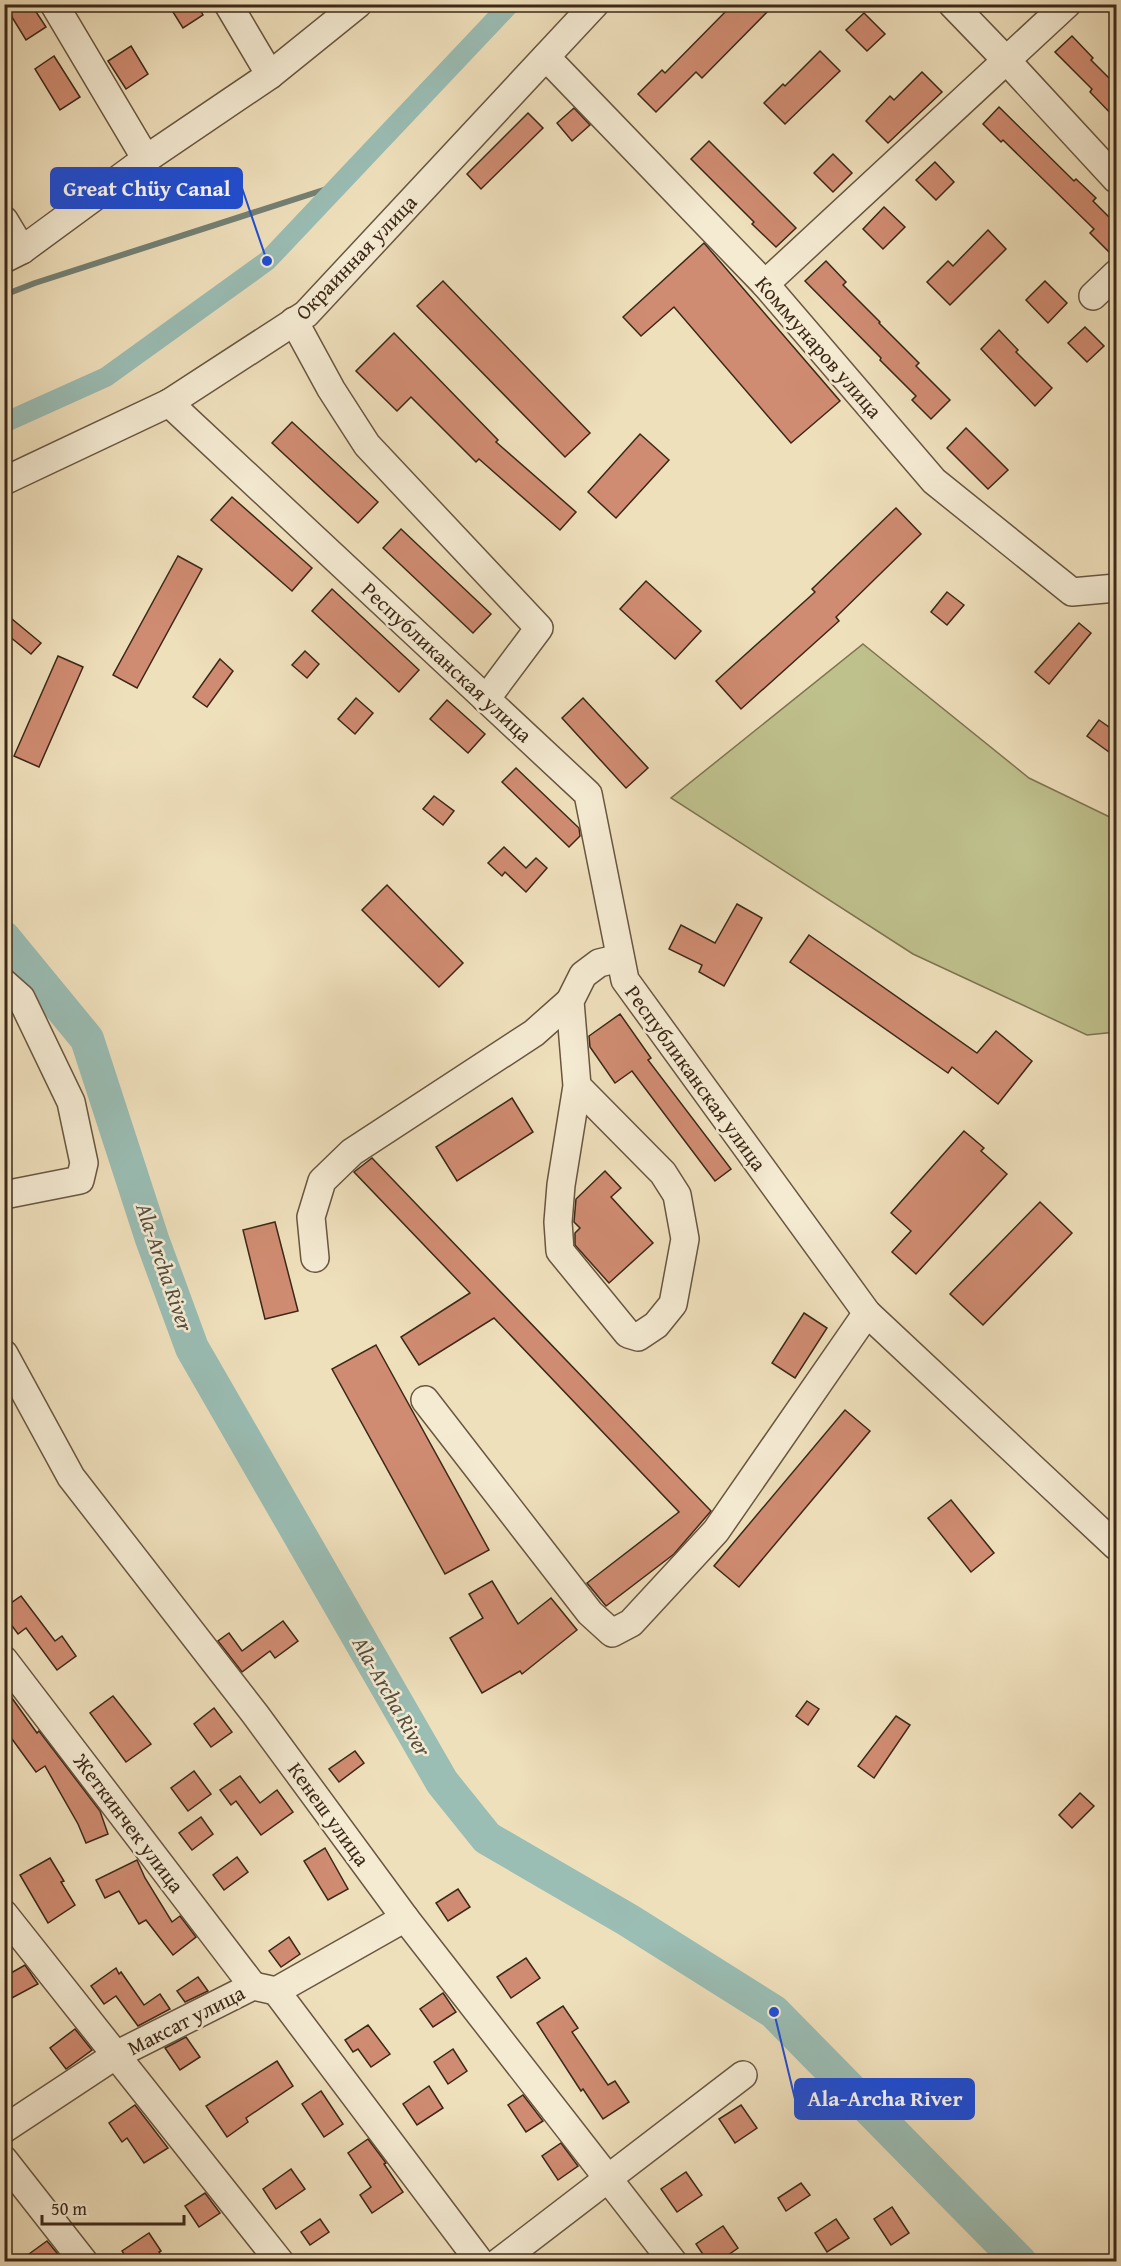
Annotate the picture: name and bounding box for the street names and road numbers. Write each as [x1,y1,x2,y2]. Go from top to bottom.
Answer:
street label: Окраинная улица [288,187,424,327]
street label: Коммунаров улица [748,269,890,425]
street label: Республиканская улица [355,575,539,749]
street label: Республиканская улица [618,979,774,1177]
street label: Жеткинчек улица [66,1746,192,1899]
street label: Кенеш улица [281,1756,377,1872]
street label: Максат улица [122,1977,250,2063]

